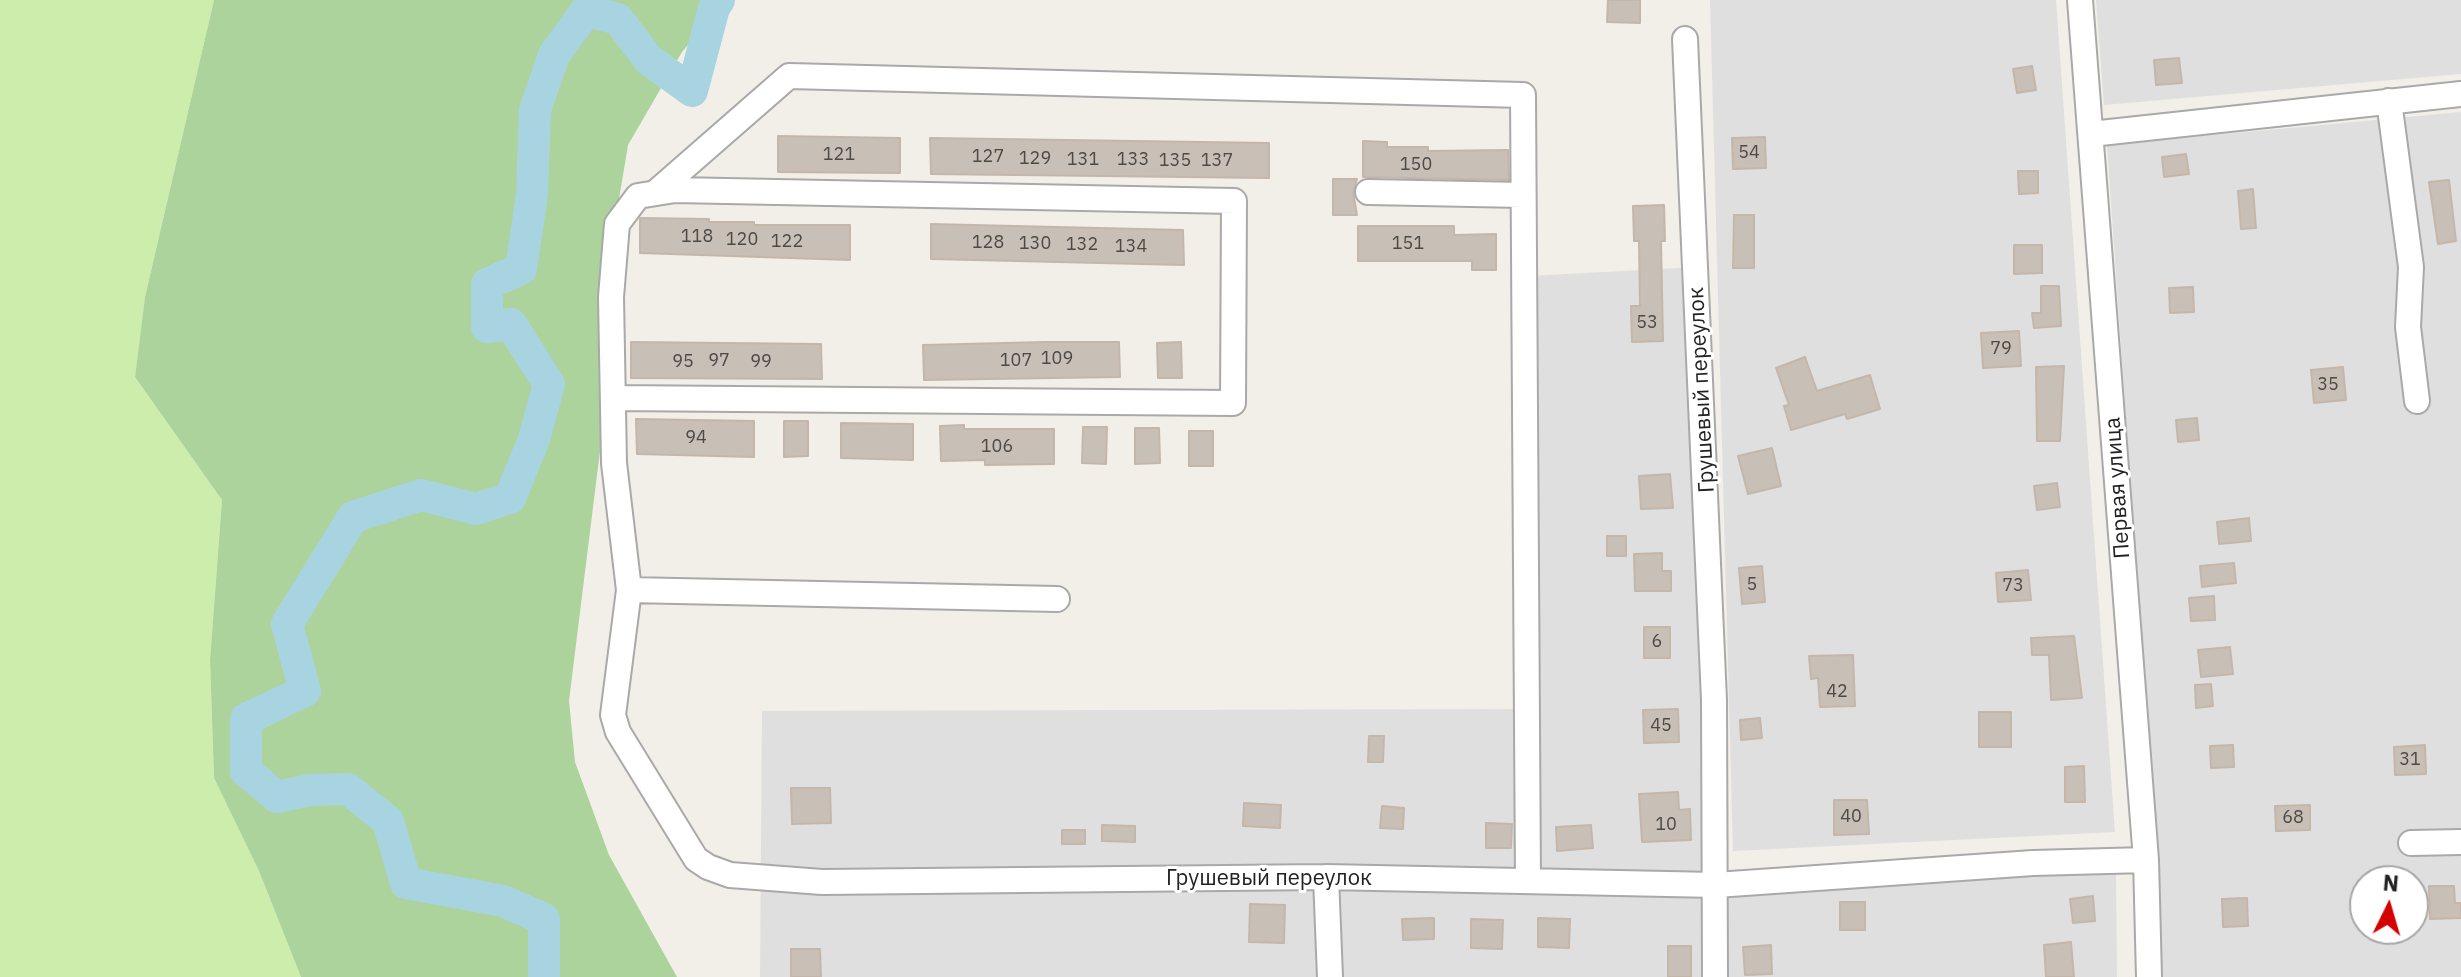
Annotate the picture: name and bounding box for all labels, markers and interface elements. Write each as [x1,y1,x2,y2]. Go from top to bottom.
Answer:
house number: 54 [1738,142,1760,164]
house number: 121 [823,144,855,166]
house number: 127 [972,146,1004,168]
house number: 129 [1019,148,1051,170]
house number: 131 [1067,149,1099,171]
house number: 133 [1117,149,1149,171]
house number: 135 [1159,150,1191,172]
house number: 137 [1201,150,1233,172]
house number: 150 [1400,154,1432,176]
house number: 118 [681,226,713,248]
house number: 120 [726,229,758,251]
house number: 122 [771,231,803,253]
house number: 128 [972,232,1004,254]
house number: 130 [1019,233,1051,255]
house number: 151 [1392,233,1424,255]
house number: 132 [1066,234,1098,256]
house number: 134 [1115,236,1147,258]
street label: Грушевый переулок [1683,286,1721,494]
house number: 53 [1636,312,1658,334]
house number: 79 [1990,338,2012,360]
house number: 109 [1041,348,1073,370]
house number: 97 [708,350,730,372]
house number: 107 [1000,350,1032,372]
house number: 95 [672,351,694,373]
house number: 99 [750,351,772,373]
house number: 35 [2317,374,2339,396]
street label: Первая улица [2100,416,2136,560]
house number: 94 [685,427,707,449]
house number: 106 [981,436,1013,458]
house number: 5 [1747,574,1757,596]
house number: 73 [2002,575,2024,597]
house number: 6 [1652,631,1662,653]
house number: 42 [1826,681,1848,703]
house number: 45 [1650,715,1672,737]
house number: 31 [2399,749,2421,771]
house number: 40 [1840,806,1862,828]
house number: 68 [2282,807,2304,829]
house number: 10 [1655,814,1677,836]
north arrow [2349,865,2429,945]
street label: Грушевый переулок [1166,866,1372,892]
text: N [2382,867,2400,898]

